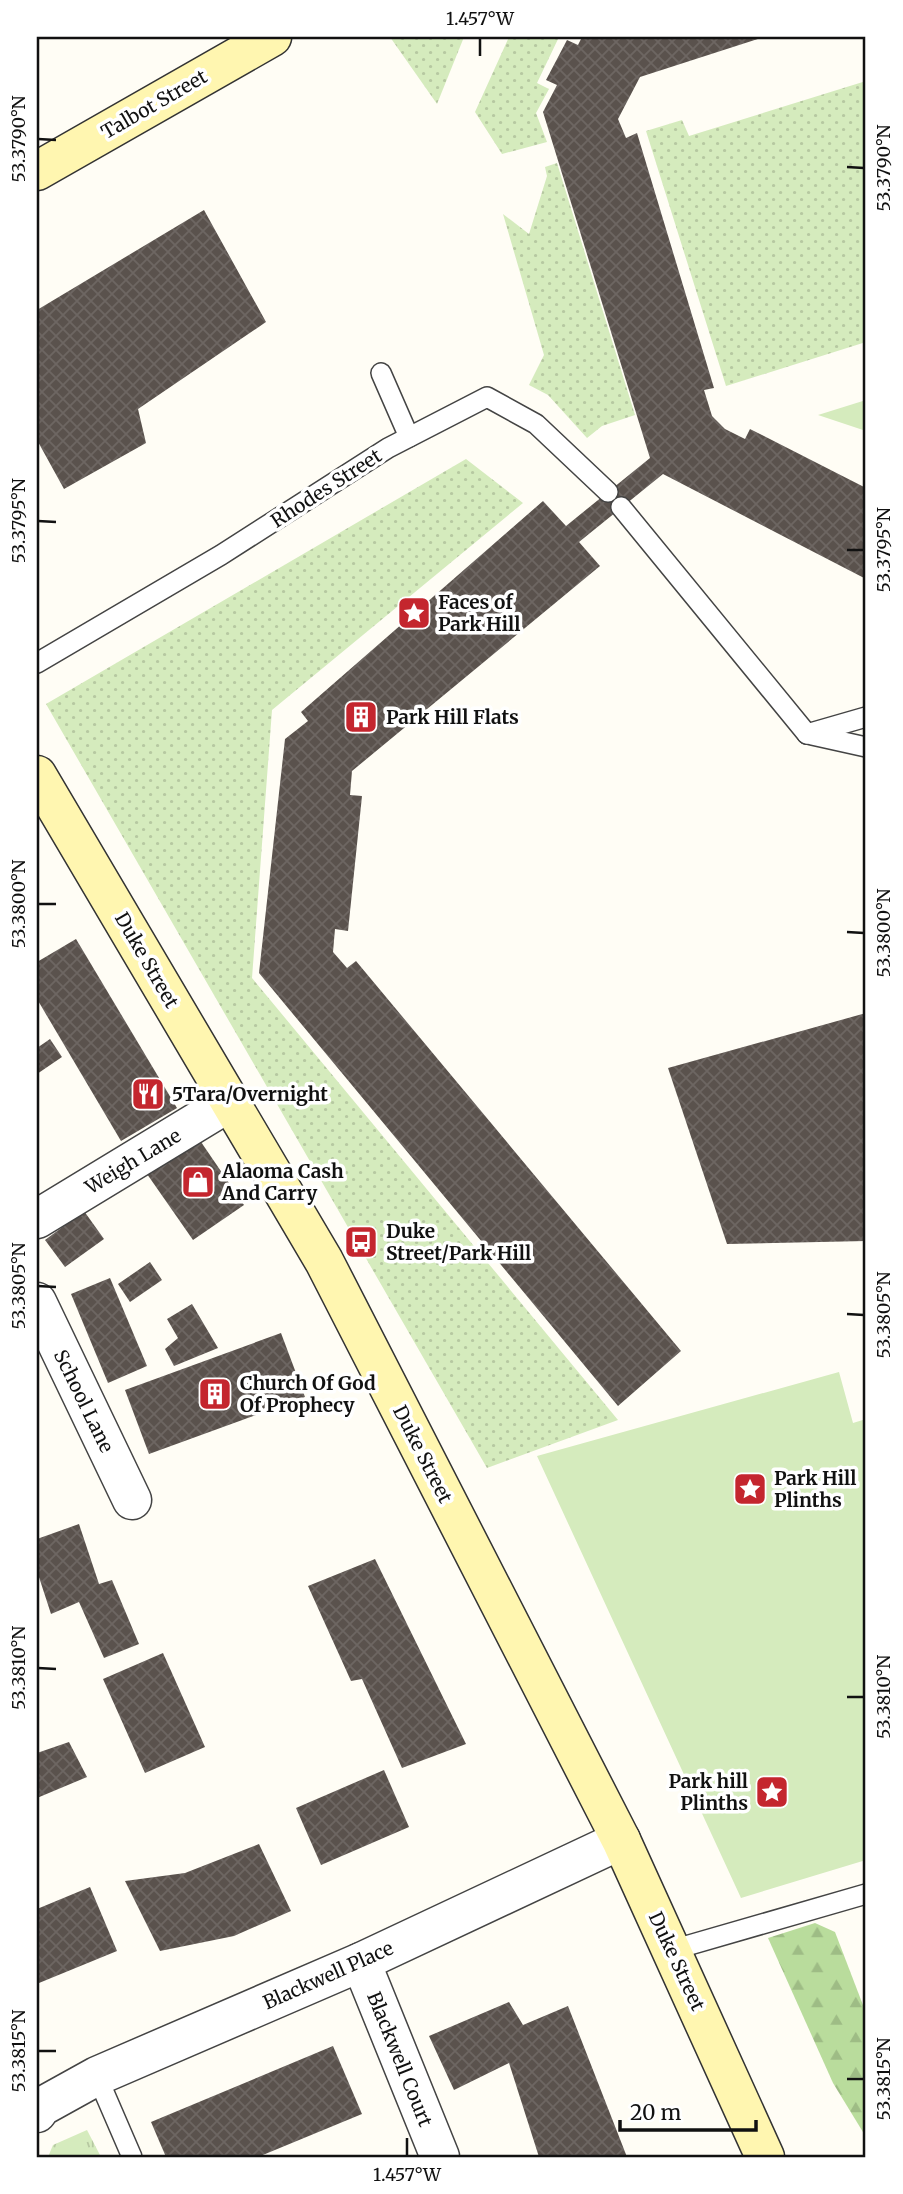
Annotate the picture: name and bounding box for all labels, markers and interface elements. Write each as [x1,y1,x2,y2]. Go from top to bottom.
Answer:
text: 1.457°W [446,7,515,30]
street label: Talbot Street [97,64,212,144]
text: 53.3790°N [7,95,30,183]
text: 53.3790°N [872,124,895,212]
street label: Rhodes Street [266,443,386,533]
text: 53.3795°N [7,478,30,564]
text: 53.3795°N [872,507,895,593]
place label: Faces of Park Hill [438,590,520,636]
place icon: Faces of Park Hill [395,594,433,632]
building icon: Park Hill Flats [342,698,380,736]
place label: Park Hill Flats [386,705,519,729]
text: 53.3800°N [7,859,30,949]
text: 53.3800°N [872,888,895,978]
street label: Duke Street [110,908,184,1013]
restaurant icon: 5Tara/Overnight [129,1075,167,1113]
place label: 5Tara/Overnight [172,1082,328,1106]
street label: Weigh Lane [80,1123,185,1199]
place label: Alaoma Cash And Carry [221,1159,344,1205]
shop icon: Alaoma Cash And Carry [179,1163,217,1201]
place label: Duke Street/Park Hill [386,1219,531,1265]
bus stop icon: Duke Street/Park Hill [342,1223,380,1261]
text: 53.3805°N [7,1242,30,1330]
text: 53.3805°N [872,1271,895,1359]
street label: School Lane [49,1346,119,1456]
place label: Church Of God Of Prophecy [240,1371,376,1417]
building icon: Church Of God Of Prophecy [196,1375,234,1413]
street label: Duke Street [388,1401,458,1507]
place label: Park Hill Plinths [774,1466,856,1512]
place icon: Park Hill Plinths [731,1470,769,1508]
text: 53.3810°N [7,1626,30,1710]
text: 53.3810°N [872,1655,895,1739]
place label: Park hill Plinths [668,1769,748,1815]
place icon: Park hill Plinths [753,1773,791,1811]
street label: Duke Street [644,1908,711,2015]
street label: Blackwell Place [259,1936,397,2014]
street label: Blackwell Court [362,1988,438,2130]
text: 53.3815°N [7,2009,30,2092]
text: 53.3815°N [872,2037,895,2120]
scale bar [620,2089,756,2133]
text: 20 m [630,2099,682,2126]
text: 1.457°W [373,2163,442,2186]

